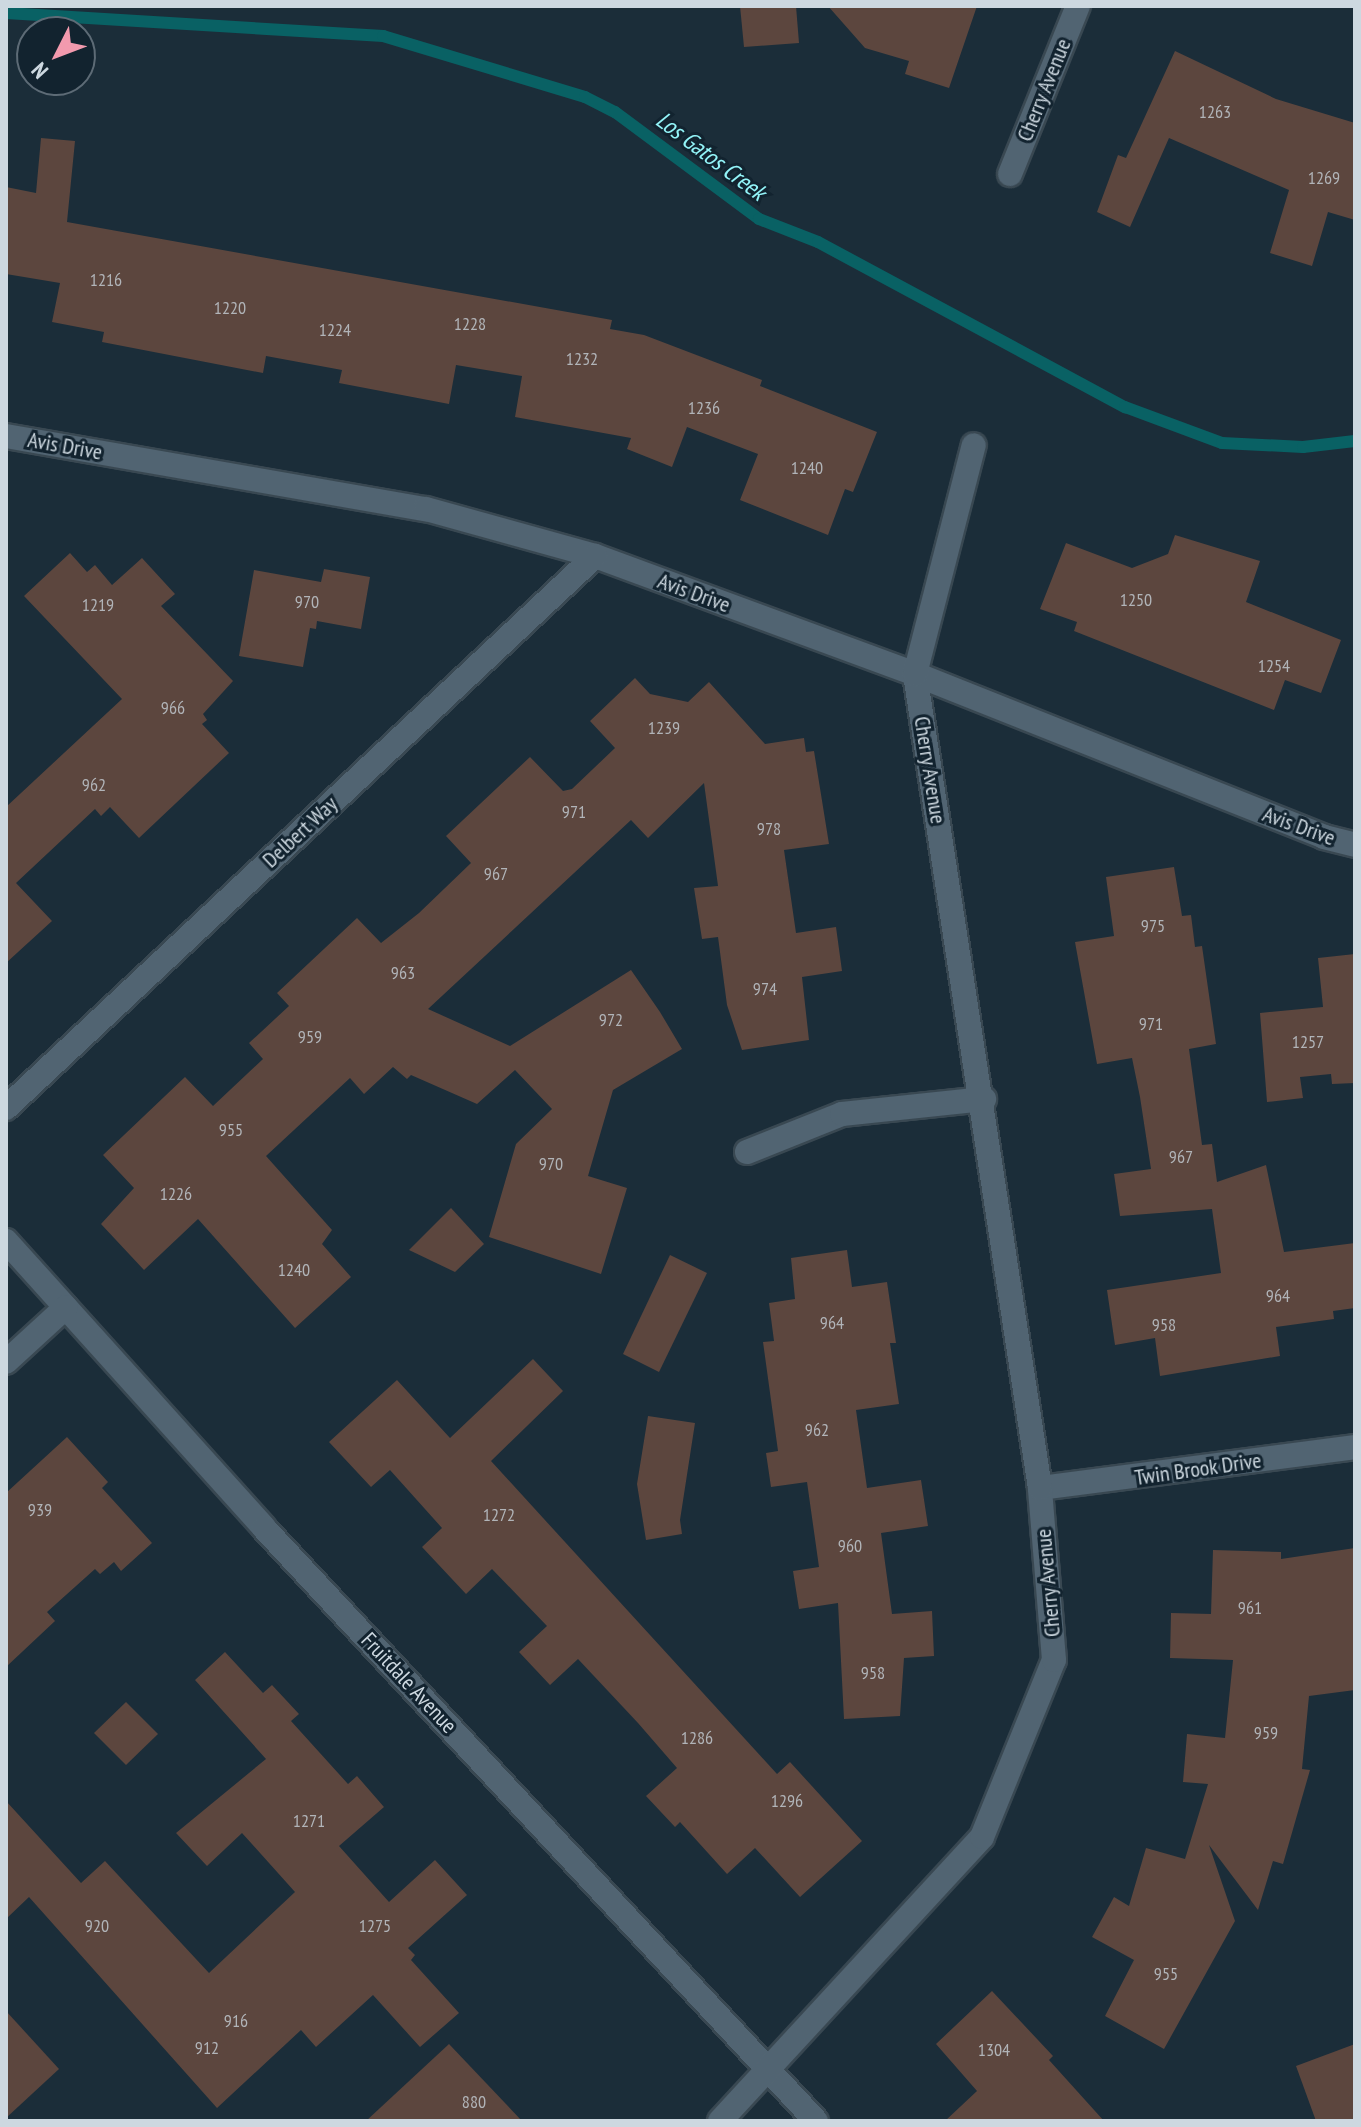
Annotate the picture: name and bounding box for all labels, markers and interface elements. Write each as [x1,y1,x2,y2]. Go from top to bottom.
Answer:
north arrow [16,16,96,96]
street label: Cherry Avenue [1011,34,1077,146]
text: N [25,57,54,85]
house number: 1263 [1199,101,1231,123]
water label: Los Gatos Creek [650,105,772,207]
house number: 1269 [1308,167,1340,189]
house number: 1216 [90,269,122,291]
house number: 1220 [214,297,246,319]
house number: 1228 [454,313,486,335]
house number: 1224 [319,319,351,341]
house number: 1232 [566,348,598,370]
house number: 1236 [688,397,720,419]
street label: Avis Drive [26,426,104,466]
house number: 1240 [791,457,823,479]
street label: Avis Drive [654,568,734,618]
house number: 1250 [1120,589,1152,611]
house number: 970 [295,591,319,613]
house number: 1219 [82,594,114,616]
house number: 1254 [1258,655,1290,677]
house number: 966 [161,697,185,719]
street label: Cherry Avenue [908,714,952,826]
house number: 1239 [648,717,680,739]
house number: 962 [82,774,106,796]
street label: Delbert Way [257,791,343,873]
house number: 971 [562,801,586,823]
street label: Avis Drive [1259,801,1339,851]
house number: 978 [757,818,781,840]
house number: 967 [484,863,508,885]
house number: 975 [1141,915,1165,937]
house number: 963 [391,962,415,984]
house number: 974 [753,978,777,1000]
house number: 972 [599,1009,623,1031]
house number: 971 [1139,1013,1163,1035]
house number: 959 [298,1026,322,1048]
house number: 1257 [1292,1031,1324,1053]
house number: 955 [219,1119,243,1141]
house number: 967 [1169,1146,1193,1168]
house number: 970 [539,1153,563,1175]
house number: 1226 [160,1183,192,1205]
house number: 1240 [278,1259,310,1281]
house number: 964 [1266,1285,1290,1307]
house number: 964 [820,1312,844,1334]
house number: 958 [1152,1314,1176,1336]
house number: 962 [805,1419,829,1441]
street label: Twin Brook Drive [1133,1447,1263,1491]
house number: 939 [28,1499,52,1521]
house number: 1272 [483,1504,515,1526]
street label: Cherry Avenue [1030,1527,1066,1639]
house number: 960 [838,1535,862,1557]
house number: 961 [1238,1597,1262,1619]
street label: Fruitdale Avenue [356,1627,462,1739]
house number: 958 [861,1662,885,1684]
house number: 959 [1254,1722,1278,1744]
house number: 1286 [681,1727,713,1749]
house number: 1296 [771,1790,803,1812]
house number: 1271 [293,1810,325,1832]
house number: 920 [85,1915,109,1937]
house number: 1275 [359,1915,391,1937]
house number: 955 [1154,1963,1178,1985]
house number: 916 [224,2010,248,2032]
house number: 912 [195,2037,219,2059]
house number: 1304 [978,2039,1010,2061]
house number: 880 [462,2091,486,2113]

